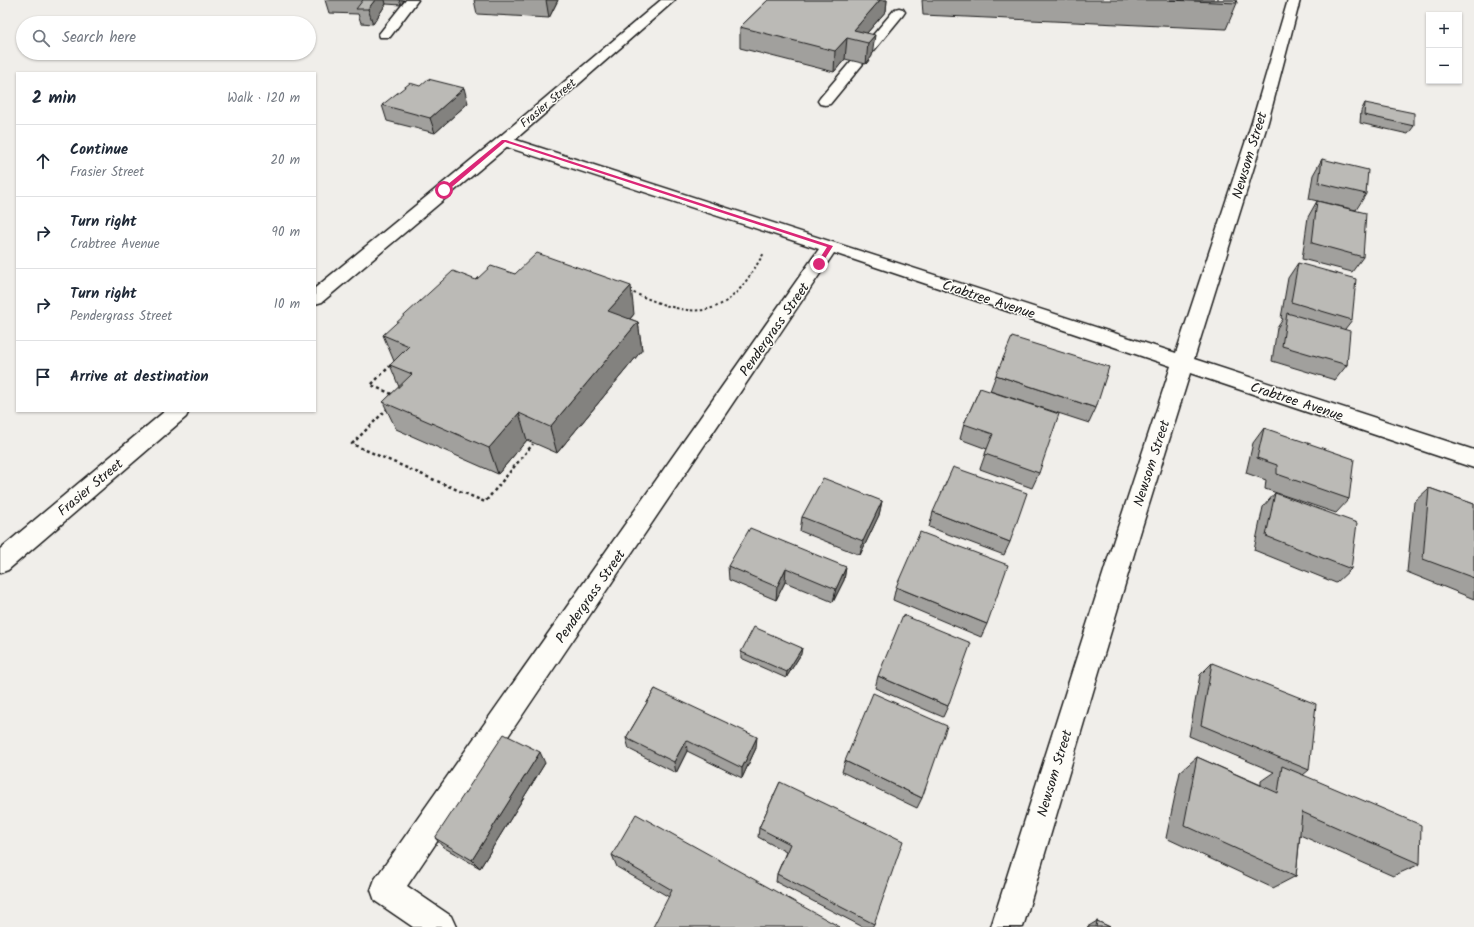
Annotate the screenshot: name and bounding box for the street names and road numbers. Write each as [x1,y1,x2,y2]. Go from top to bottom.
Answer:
street label: Frasier Street [516,74,581,133]
street label: Newsom Street [1226,109,1274,201]
street label: Crabtree Avenue [939,275,1039,326]
street label: Pendergrass Street [734,278,816,381]
street label: Crabtree Avenue [1247,377,1347,428]
street label: Newsom Street [1128,417,1176,509]
street label: Frasier Street [53,453,129,522]
street label: Pendergrass Street [550,545,632,648]
street label: Newsom Street [1031,727,1079,819]

